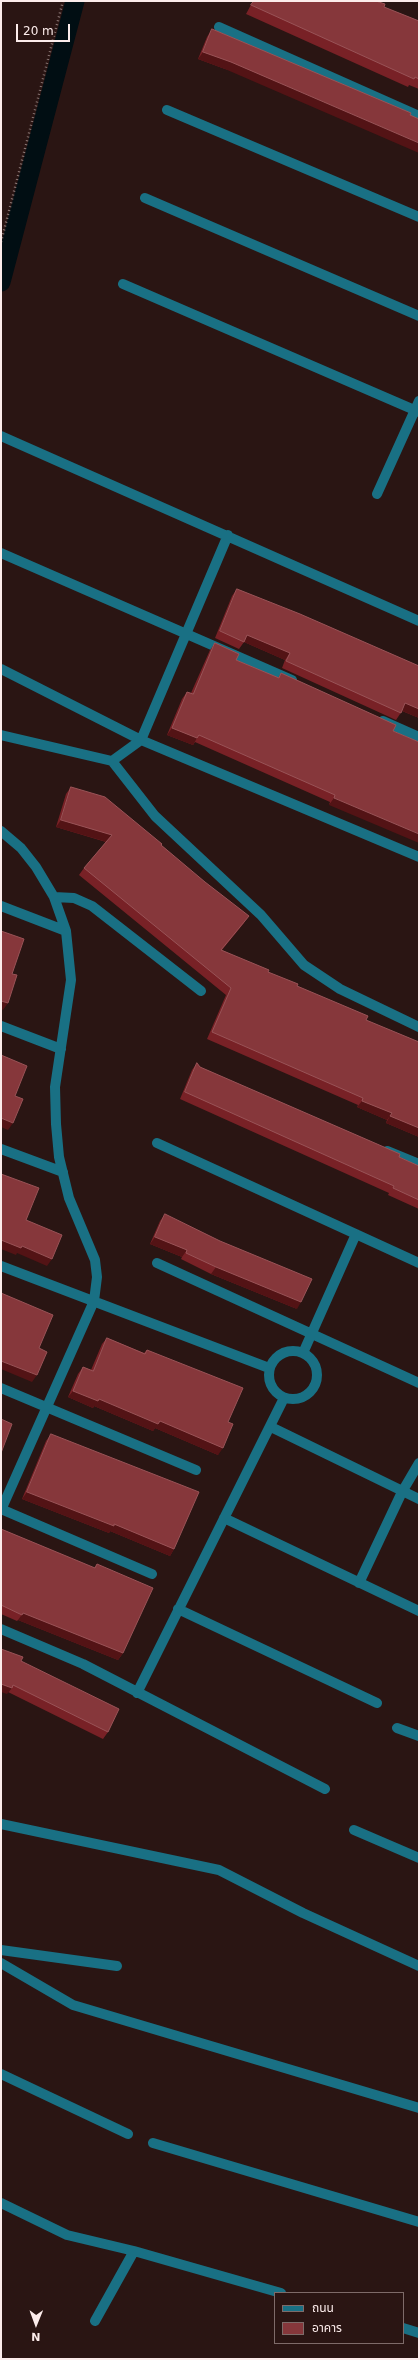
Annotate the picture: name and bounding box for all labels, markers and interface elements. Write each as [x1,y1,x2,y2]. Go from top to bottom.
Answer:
scale bar [18,16,72,42]
text: 20 m [23,24,54,38]
legend [274,2292,404,2344]
text: ถนน [312,2301,334,2315]
north arrow [16,2304,56,2344]
text: อาคาร [312,2321,342,2335]
text: N [31,2330,41,2343]

